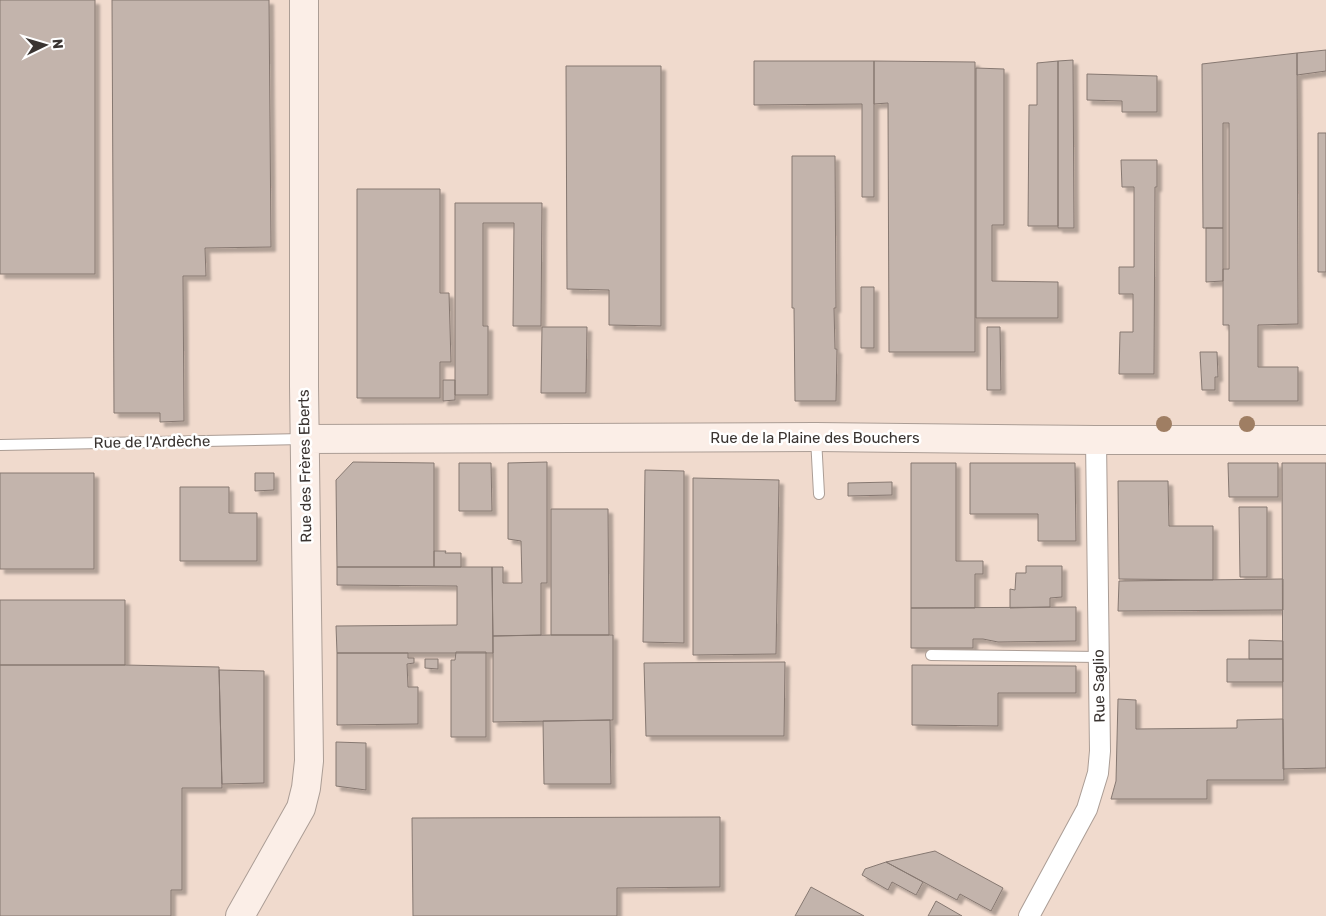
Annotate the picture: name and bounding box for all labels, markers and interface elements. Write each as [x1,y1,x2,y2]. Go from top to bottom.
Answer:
north arrow [20,20,70,70]
text: N [49,38,66,50]
street label: Rue des Frères Eberts [295,389,315,543]
street label: Rue de la Plaine des Bouchers [710,429,920,447]
street label: Rue de l'Ardèche [94,432,210,452]
street label: Rue Saglio [1089,649,1109,723]

